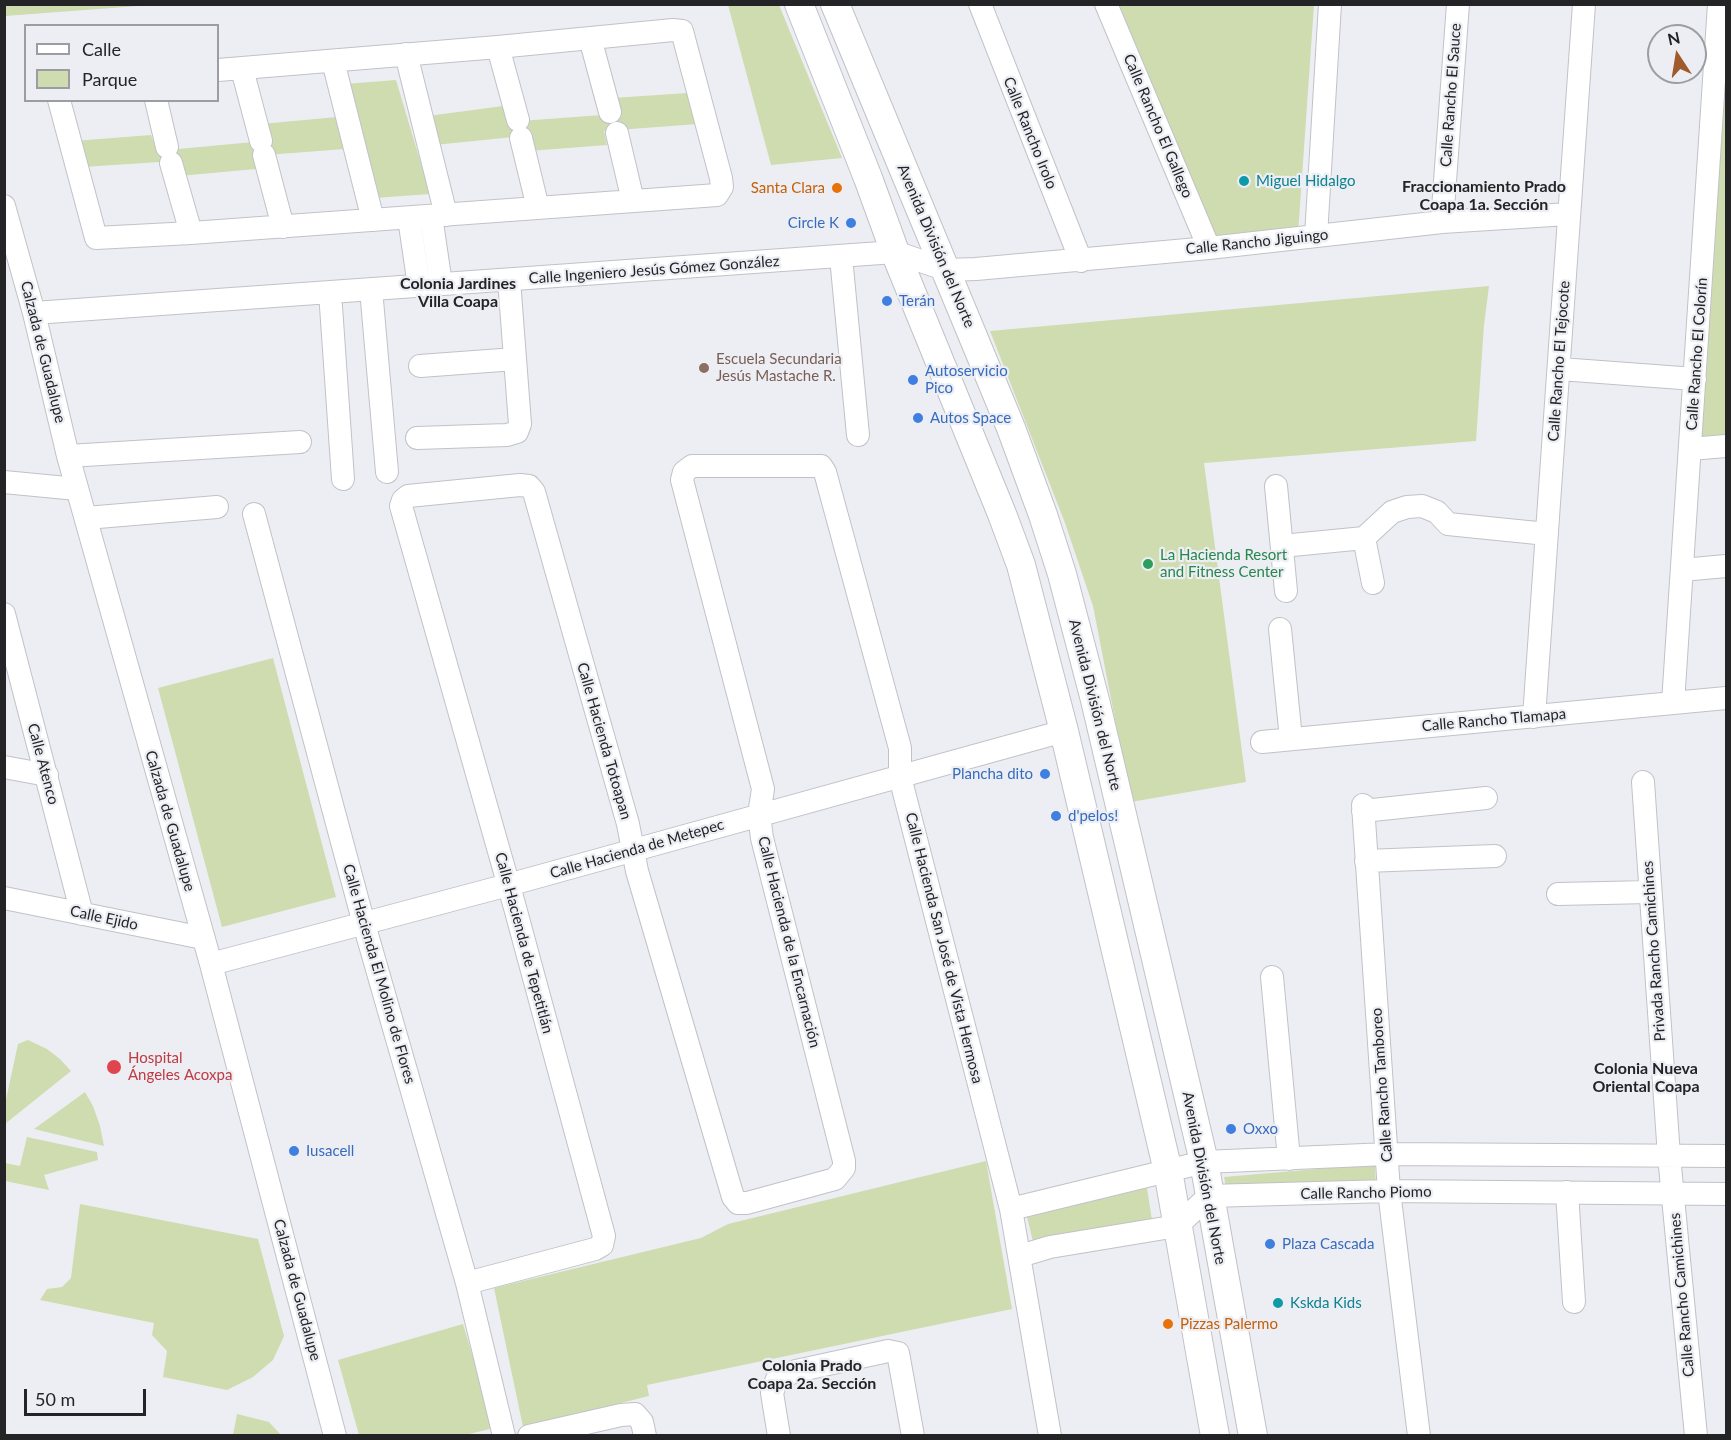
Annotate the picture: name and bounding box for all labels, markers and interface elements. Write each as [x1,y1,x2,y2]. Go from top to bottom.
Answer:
street label: Calle Rancho El Sauce [1437,23,1465,167]
legend [24,24,219,102]
north arrow [1647,24,1707,84]
text: N [1666,27,1682,48]
text: Calle [82,38,121,60]
street label: Calle Rancho El Gallego [1119,51,1197,201]
text: Parque [82,68,137,90]
street label: Calle Rancho Irolo [999,74,1061,192]
street label: Avenida División del Norte [893,162,979,330]
place label: Miguel Hidalgo [1256,172,1355,190]
marker: Miguel Hidalgo [1237,174,1251,188]
district label: Fraccionamiento Prado Coapa 1a. Sección [1402,177,1566,215]
place label: Santa Clara [751,179,825,197]
marker: Santa Clara [830,181,844,195]
place label: Circle K [788,214,839,232]
marker: Circle K [844,216,858,230]
street label: Calle Rancho Jiguingo [1185,226,1329,258]
street label: Calle Ingeniero Jesús Gómez González [528,252,780,288]
district label: Colonia Jardines Villa Coapa [400,274,516,312]
street label: Calle Rancho El Colorín [1683,277,1711,431]
street label: Calzada de Guadalupe [17,279,69,425]
street label: Calle Rancho El Tejocote [1544,280,1574,442]
place label: Terán [899,292,935,310]
marker: Terán [880,294,894,308]
place label: Escuela Secundaria Jesús Mastache R. [716,350,842,385]
marker: Escuela Secundaria Jesús Mastache R. [697,361,711,375]
place label: Autoservicio Pico [925,362,1008,397]
marker: Autoservicio Pico [906,373,920,387]
place label: Autos Space [930,409,1011,427]
marker: Autos Space [911,411,925,425]
place label: La Hacienda Resort and Fitness Center [1160,546,1287,581]
marker: La Hacienda Resort and Fitness Center [1141,557,1155,571]
street label: Avenida División del Norte [1065,618,1125,792]
street label: Calle Hacienda Totoapan [573,660,635,822]
street label: Calle Rancho Tlamapa [1421,705,1567,735]
street label: Calle Atenco [24,721,62,807]
street label: Calzada de Guadalupe [141,748,199,894]
place label: Plancha dito [952,765,1033,783]
marker: Plancha dito [1038,767,1052,781]
place label: d'pelos! [1068,807,1118,825]
marker: d'pelos! [1049,809,1063,823]
street label: Calle Hacienda San José de Vista Hermosa [902,811,986,1085]
street label: Calle Hacienda de Metepec [548,816,726,882]
street label: Calle Hacienda de la Encarnación [754,834,824,1050]
street label: Calle Hacienda de Tepetitlán [491,850,557,1036]
street label: Privada Rancho Camichines [1639,860,1669,1042]
street label: Calle Hacienda El Molino de Flores [339,862,419,1086]
street label: Calle Ejido [68,902,140,934]
street label: Calle Rancho Tamboreo [1368,1007,1396,1163]
place label: Hospital Ángeles Acoxpa [128,1049,232,1084]
marker: Hospital Ángeles Acoxpa [105,1058,123,1076]
district label: Colonia Nueva Oriental Coapa [1592,1059,1700,1097]
street label: Avenida División del Norte [1178,1090,1230,1266]
place label: Oxxo [1243,1120,1278,1138]
marker: Oxxo [1224,1122,1238,1136]
place label: Iusacell [306,1142,354,1160]
marker: Iusacell [287,1144,301,1158]
street label: Calle Rancho Piomo [1300,1183,1432,1203]
street label: Calle Rancho Camichines [1666,1212,1698,1378]
street label: Calzada de Guadalupe [269,1217,325,1363]
place label: Plaza Cascada [1282,1235,1374,1253]
marker: Plaza Cascada [1263,1237,1277,1251]
place label: Kskda Kids [1290,1294,1362,1312]
marker: Kskda Kids [1271,1296,1285,1310]
place label: Pizzas Palermo [1180,1315,1278,1333]
marker: Pizzas Palermo [1161,1317,1175,1331]
district label: Colonia Prado Coapa 2a. Sección [748,1356,876,1394]
scale bar [27,1377,148,1415]
text: 50 m [35,1388,75,1410]

